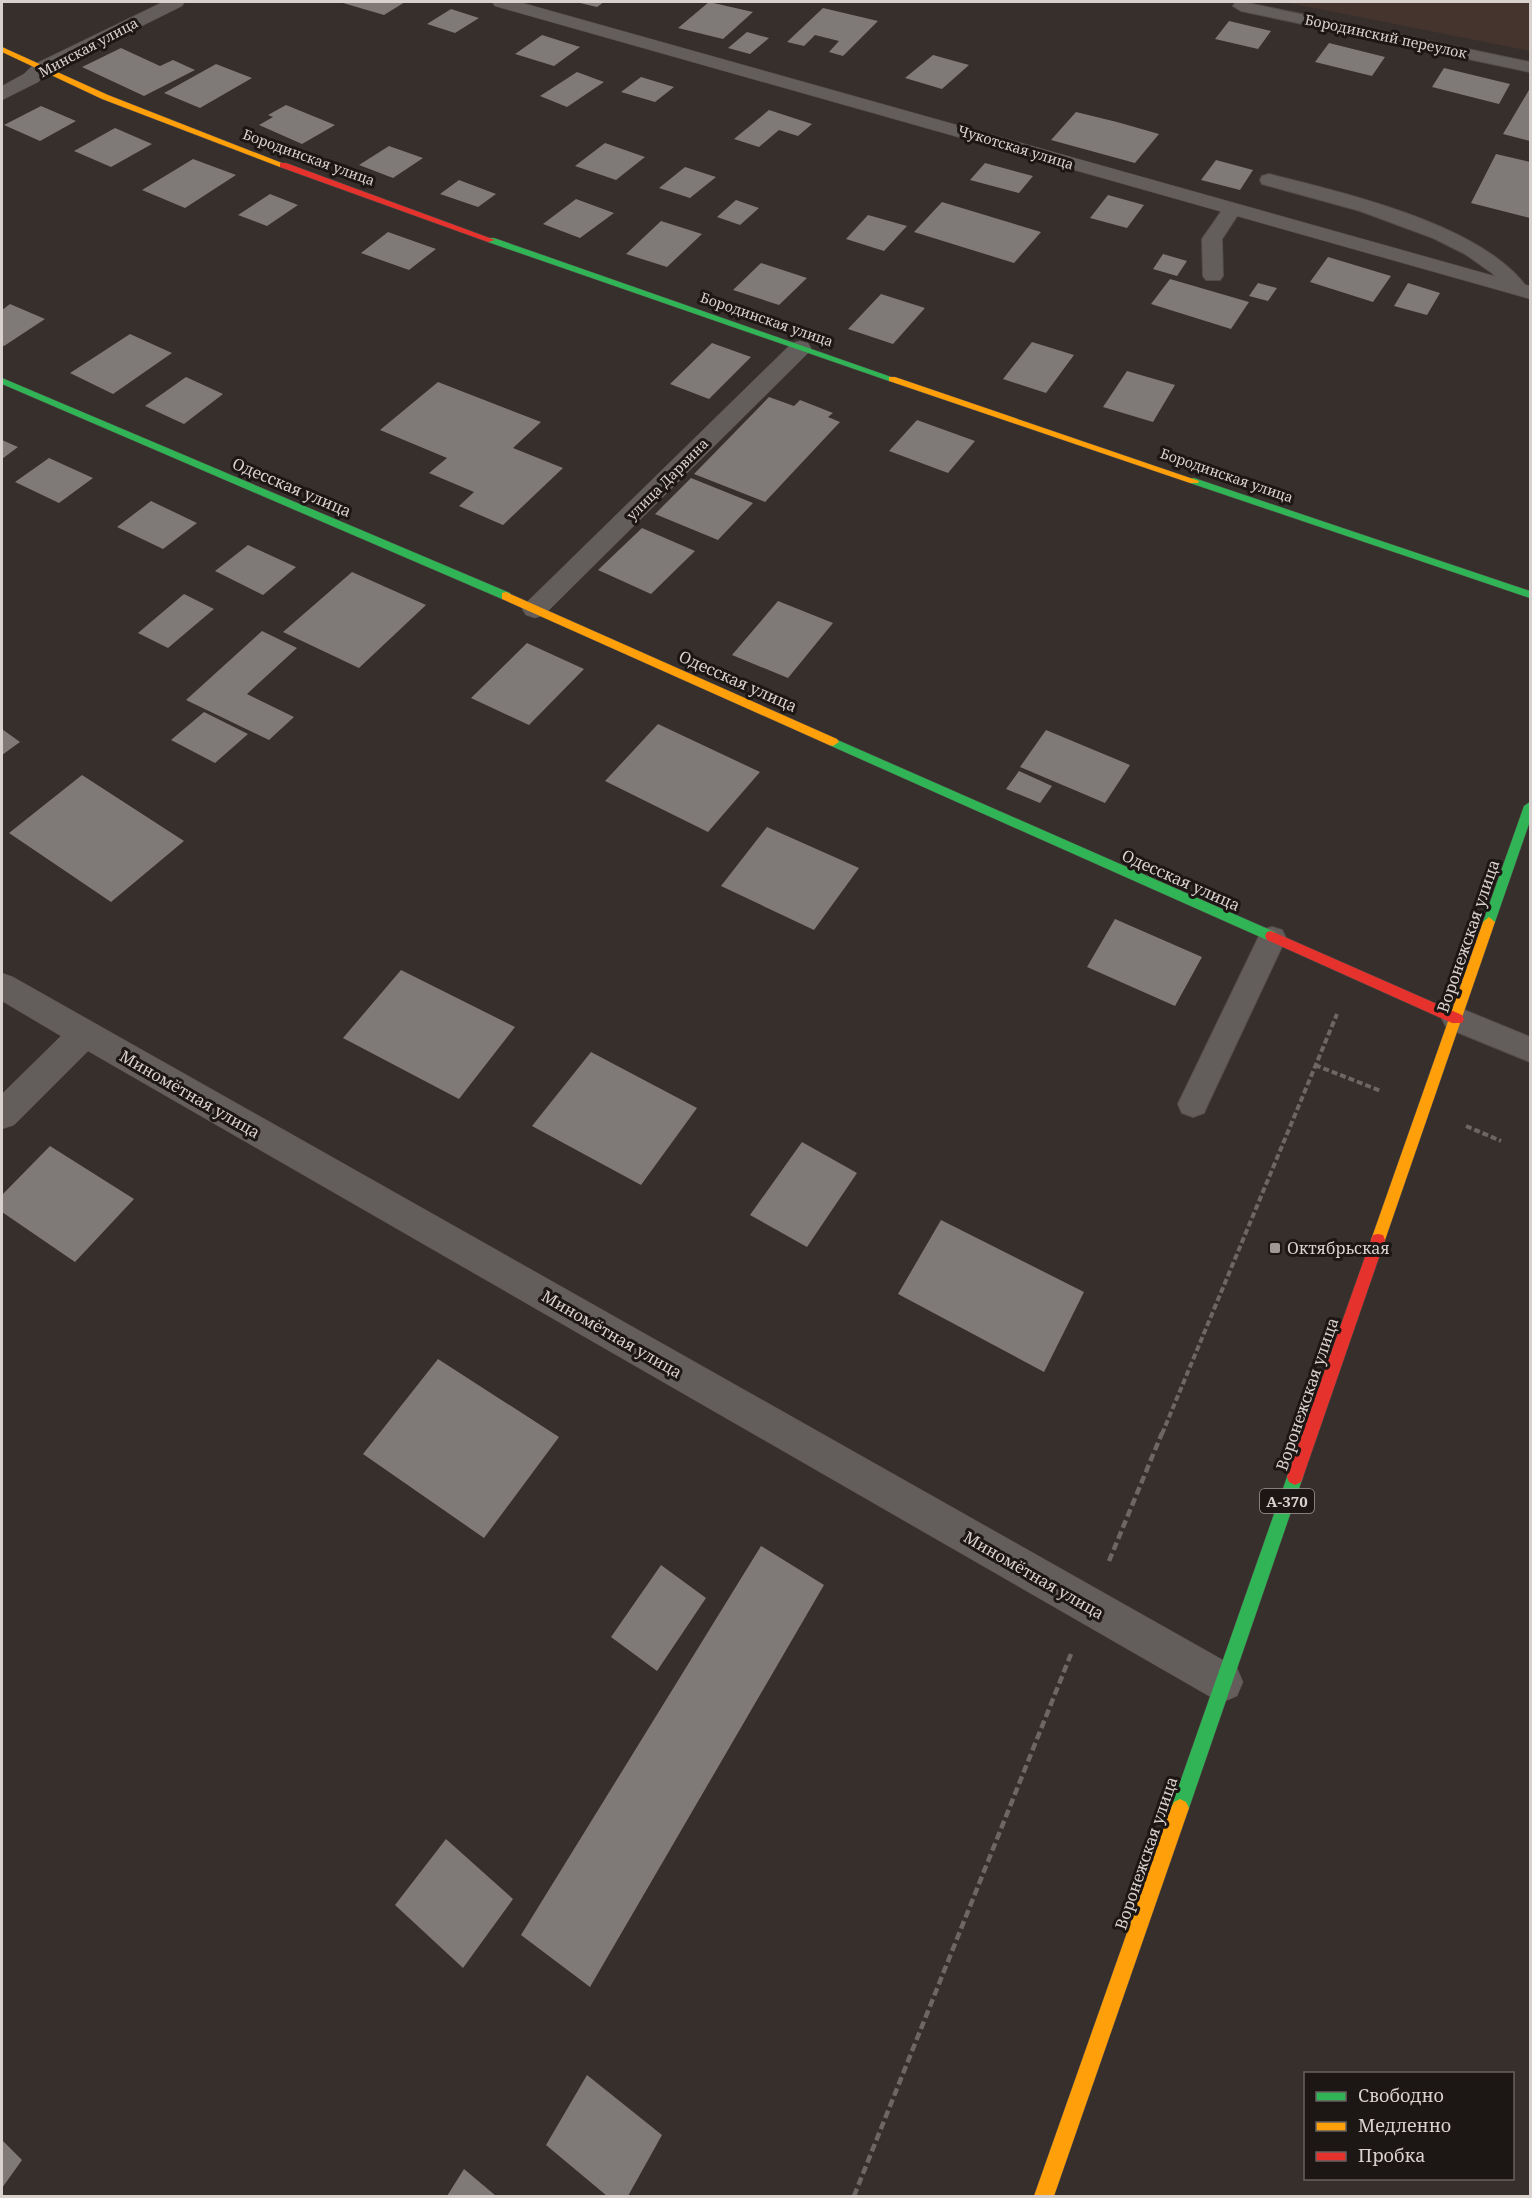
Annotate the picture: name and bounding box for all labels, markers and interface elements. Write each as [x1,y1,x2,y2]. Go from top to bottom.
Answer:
street label: Бородинский переулок [1303,10,1469,63]
street label: Минская улица [35,13,141,81]
street label: Чукотская улица [956,120,1076,174]
street label: Бородинская улица [240,124,378,190]
street label: Бородинская улица [698,287,836,351]
street label: улица Дарвина [622,434,712,524]
street label: Бородинская улица [1158,443,1296,507]
street label: Одесская улица [229,452,355,522]
street label: Одесская улица [675,645,801,717]
street label: Одесская улица [1118,844,1244,916]
street label: Воронежская улица [1431,857,1505,1015]
street label: Миномётная улица [116,1045,264,1143]
place label: Октябрьская [1287,1237,1390,1259]
marker: Октябрьская [1268,1241,1282,1255]
street label: Миномётная улица [538,1285,686,1383]
street label: Воронежская улица [1270,1315,1344,1473]
road number: А-370 [1260,1489,1314,1513]
street label: Миномётная улица [960,1526,1108,1624]
street label: Воронежская улица [1109,1774,1183,1932]
legend [1304,2072,1514,2180]
text: Свободно [1358,2083,1444,2107]
text: Медленно [1358,2113,1451,2137]
text: Пробка [1358,2143,1425,2167]

